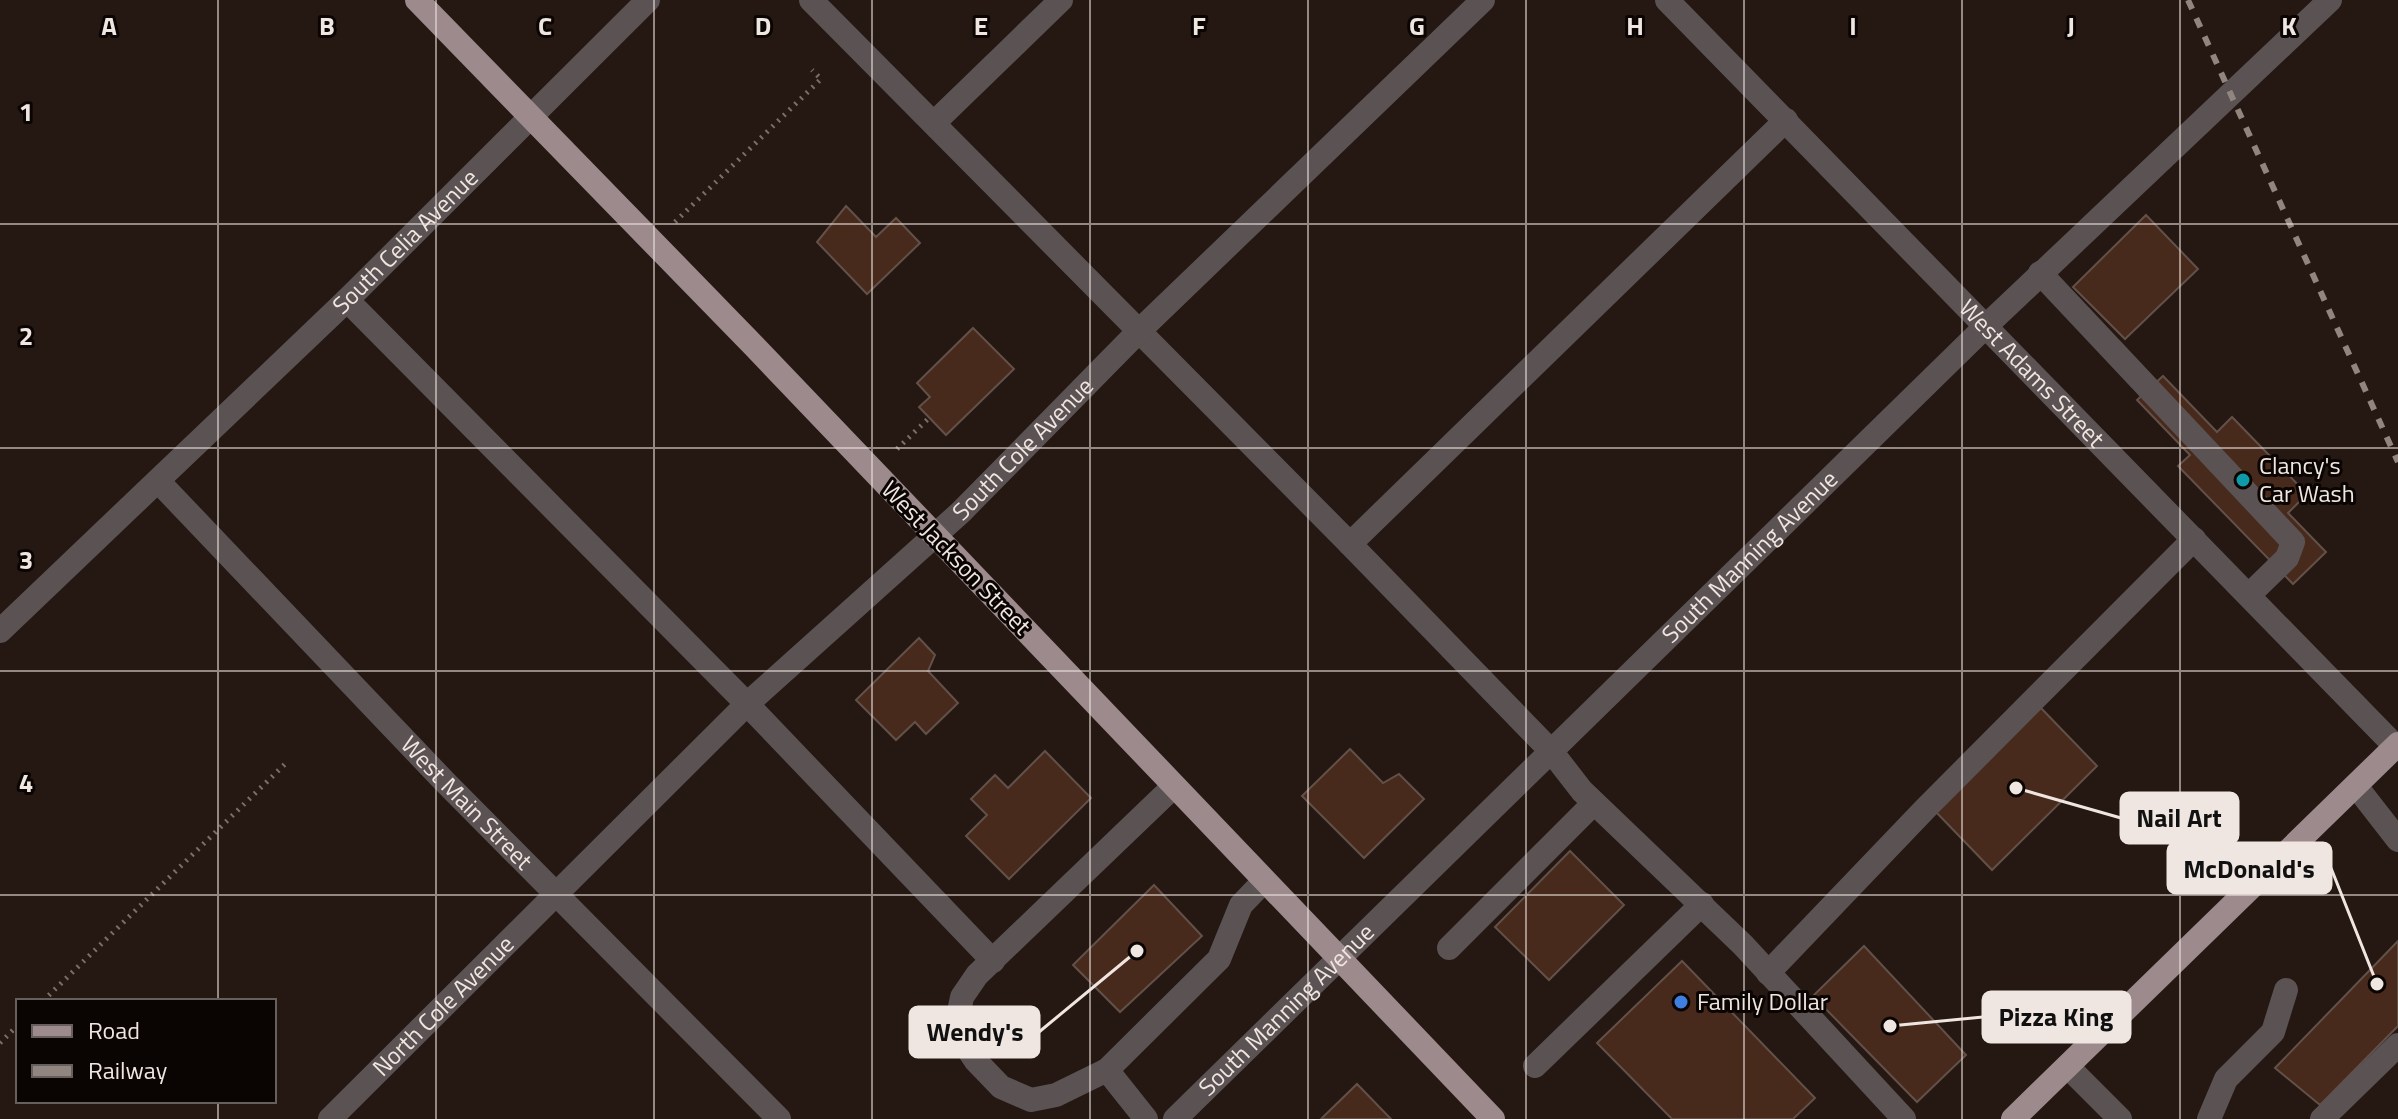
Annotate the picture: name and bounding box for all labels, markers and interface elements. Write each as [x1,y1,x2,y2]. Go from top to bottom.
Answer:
text: A [101,6,117,45]
text: B [319,6,335,45]
text: C [538,6,552,45]
text: D [755,6,771,45]
text: E [974,6,988,45]
text: F [1192,6,1206,45]
text: G [1409,6,1425,45]
text: H [1626,6,1644,45]
text: I [1849,6,1857,45]
text: J [2067,6,2075,45]
text: K [2281,6,2297,45]
text: 1 [19,92,33,131]
street label: South Celia Avenue [324,160,486,322]
street label: West Adams Street [1951,290,2114,456]
text: 2 [19,316,33,355]
street label: South Cole Avenue [943,369,1101,528]
place label: Clancy's Car Wash [2259,447,2355,511]
street label: South Manning Avenue [1653,462,1845,651]
marker: Clancy's Car Wash [2234,471,2252,489]
street label: West Jackson Street [873,472,1040,643]
text: 3 [19,540,33,579]
street label: West Main Street [393,727,542,878]
text: 4 [19,763,33,802]
callout: Nail Art [2121,793,2238,843]
text: Nail Art [2136,798,2222,837]
callout: McDonald's [2168,843,2331,893]
text: McDonald's [2183,849,2315,888]
street label: South Manning Avenue [1190,915,1382,1104]
street label: North Cole Avenue [364,927,522,1084]
place label: Family Dollar [1697,983,1828,1019]
callout: Pizza King [1983,992,2130,1042]
marker: Family Dollar [1672,993,1690,1011]
text: Pizza King [1998,997,2114,1036]
legend [16,999,276,1103]
callout: Wendy's [910,1007,1039,1057]
text: Road [88,1012,140,1048]
text: Wendy's [926,1012,1024,1051]
text: Railway [88,1052,168,1088]

